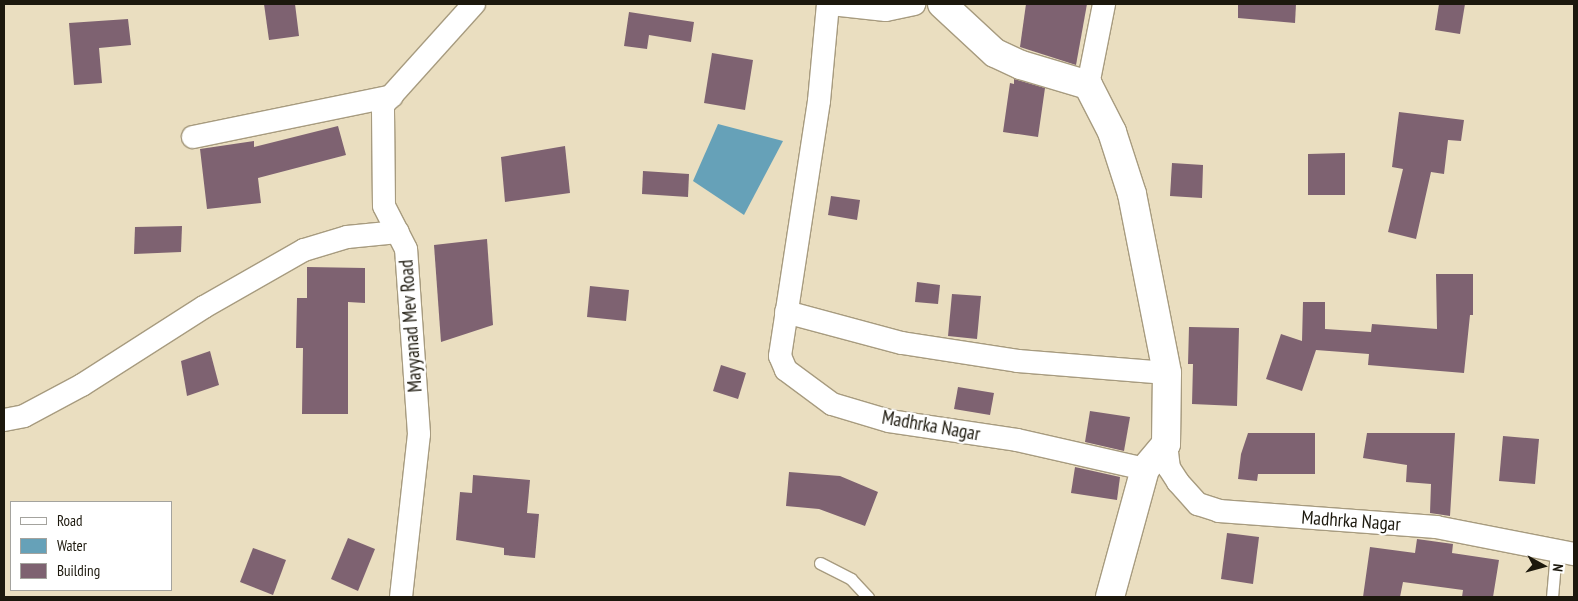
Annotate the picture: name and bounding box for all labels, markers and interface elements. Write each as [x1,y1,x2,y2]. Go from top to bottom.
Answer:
street label: Mayyanad Mev Road [395,259,427,393]
street label: Madhrka Nagar [880,406,982,446]
legend [10,501,172,591]
street label: Madhrka Nagar [1301,506,1401,536]
text: Road [57,511,83,530]
text: Water [57,536,87,555]
north arrow [1518,541,1568,591]
text: Building [57,561,100,580]
text: N [1548,563,1567,573]

